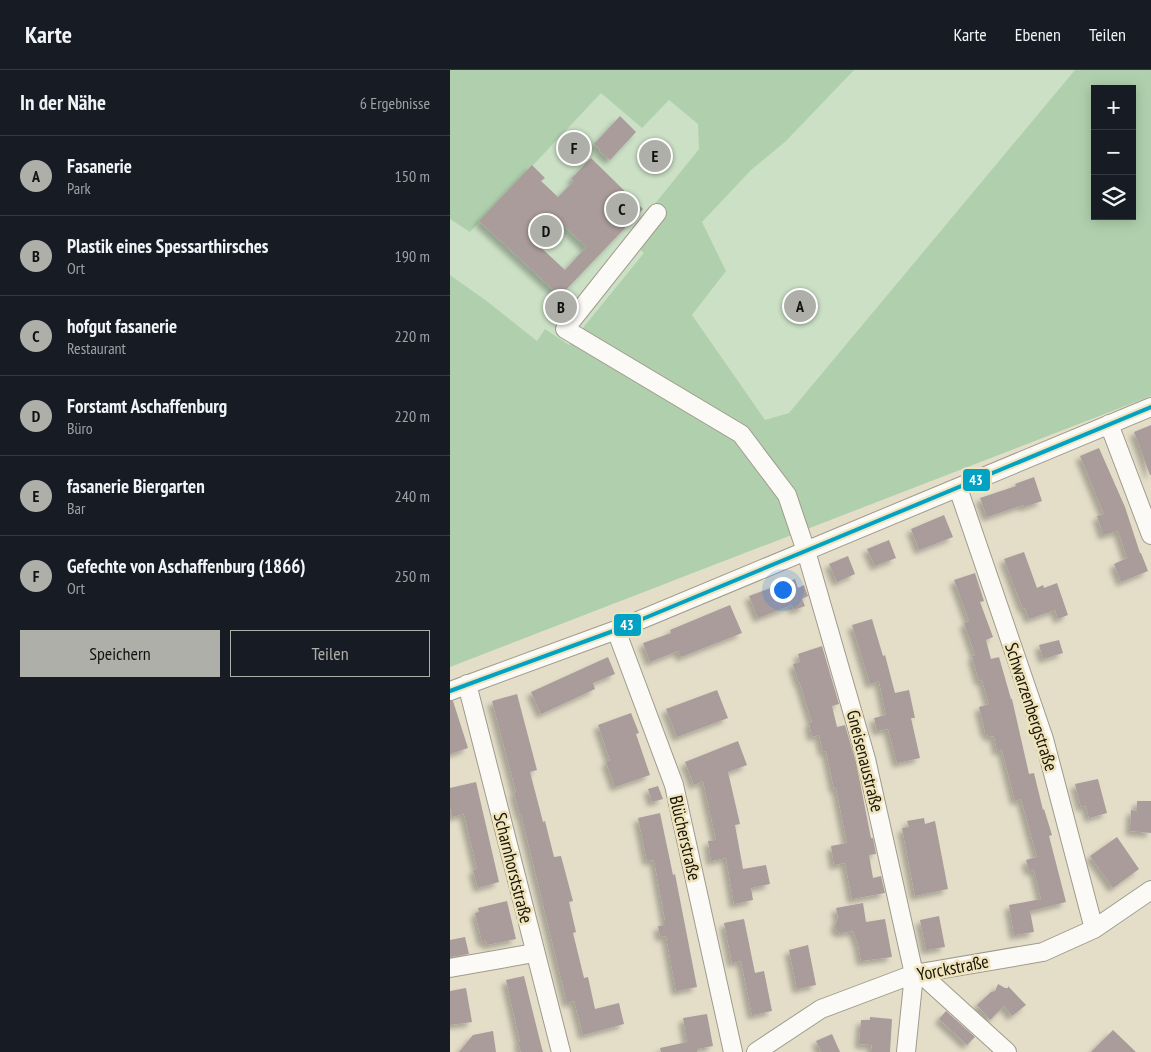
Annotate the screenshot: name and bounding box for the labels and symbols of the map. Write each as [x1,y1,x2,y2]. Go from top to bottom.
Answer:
pin: F [558,129,590,167]
pin: E [639,137,671,175]
pin: C [606,190,638,228]
pin: D [530,212,562,250]
pin: A [784,287,816,325]
pin: B [545,288,577,326]
line badge: 43 [962,468,991,492]
text: 43 [969,471,983,489]
your location [770,577,796,603]
line badge: 43 [613,613,642,637]
text: 43 [620,616,634,634]
street label: Schwarzenbergstraße [1000,640,1063,774]
street label: Gneisenaustraße [842,708,889,814]
street label: Blücherstraße [665,793,706,883]
street label: Scharnhorststraße [489,810,538,926]
street label: Yorckstraße [915,949,991,986]

